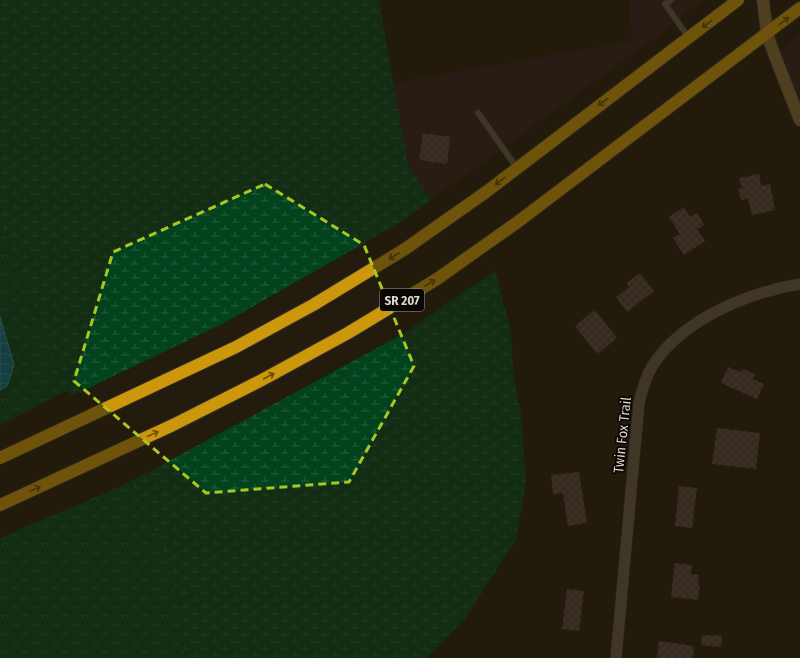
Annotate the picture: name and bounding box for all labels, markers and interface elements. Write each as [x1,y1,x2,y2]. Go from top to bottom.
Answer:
one-way arrow [778,17,789,25]
one-way arrow [702,19,713,28]
one-way arrow [598,98,609,106]
one-way arrow [495,177,506,185]
one-way arrow [388,252,400,260]
one-way arrow [425,279,436,287]
road number: SR 207 [380,289,424,311]
one-way arrow [263,371,275,379]
street label: Twin Fox Trail [610,396,635,474]
one-way arrow [147,430,159,437]
one-way arrow [29,485,41,492]

